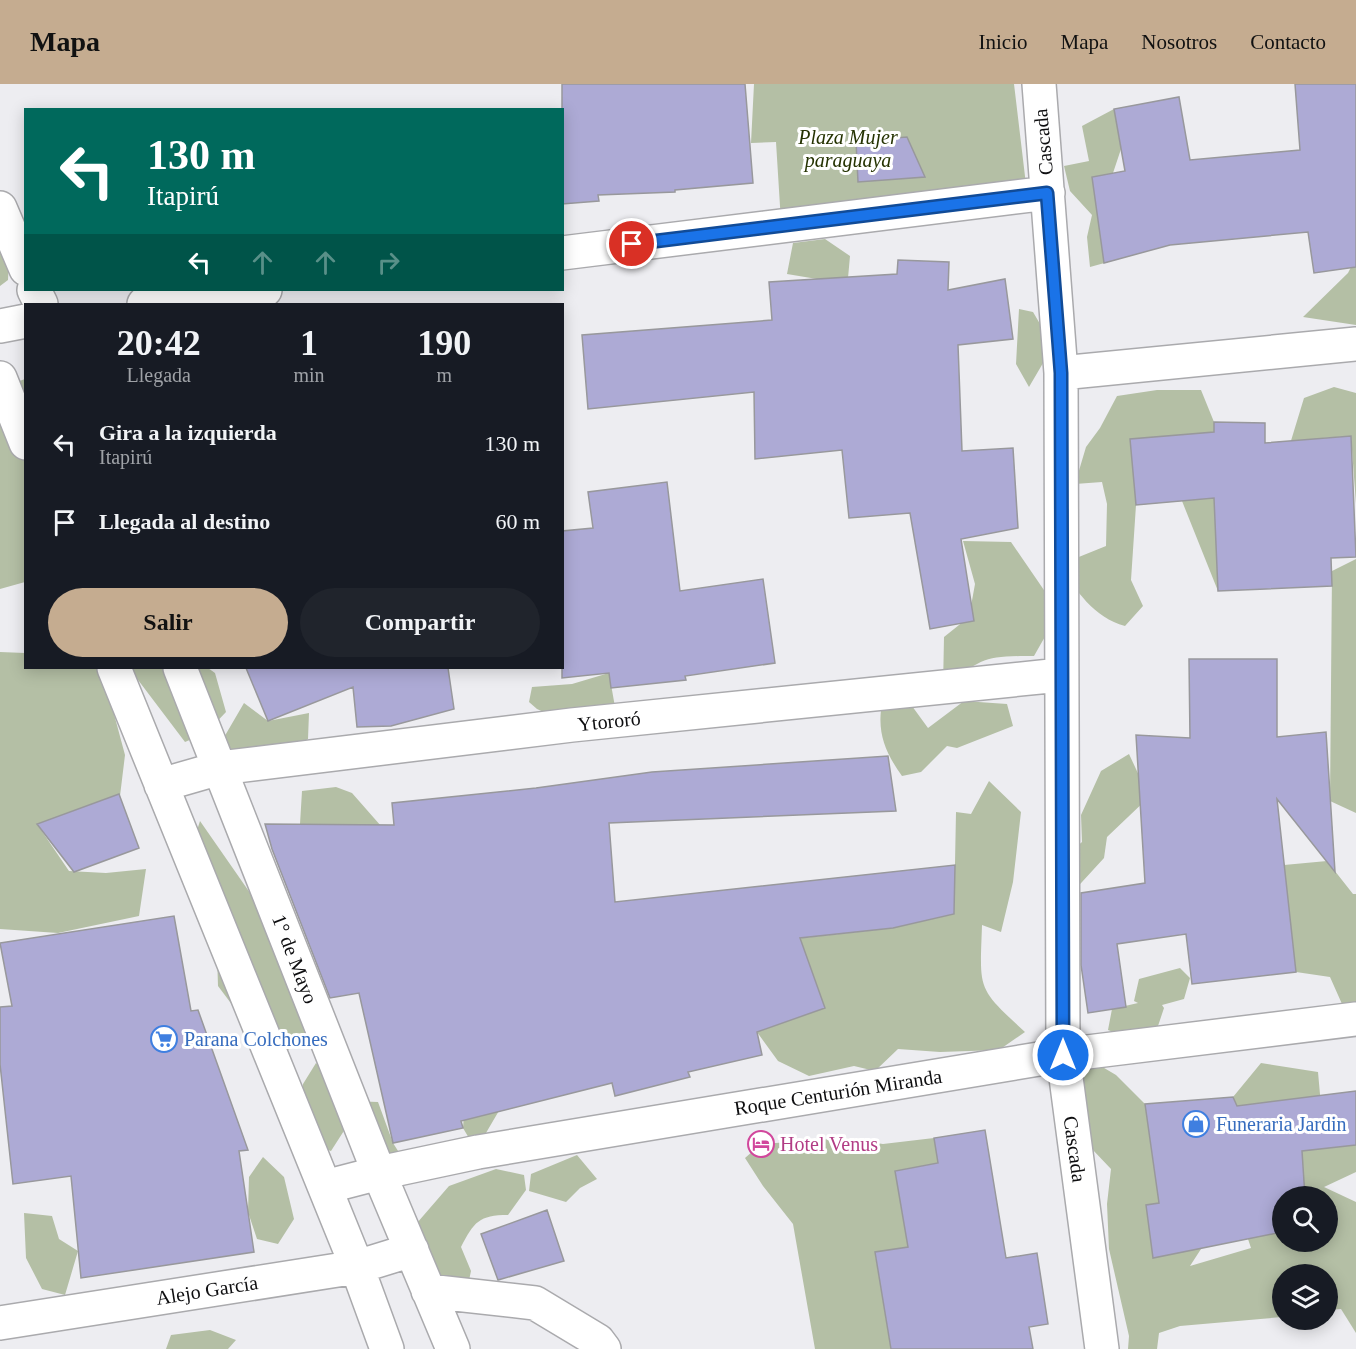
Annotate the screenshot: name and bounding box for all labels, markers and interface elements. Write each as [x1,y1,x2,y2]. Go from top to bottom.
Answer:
text: Mapa [30,26,100,57]
text: Inicio [979,30,1028,54]
text: Mapa [1061,30,1108,54]
text: Nosotros [1141,30,1217,54]
text: Contacto [1250,30,1326,54]
street label: Cascada [1029,108,1057,176]
park label: Plaza Mujer paraguaya [797,126,898,172]
icon: left [48,132,126,210]
text: 130 m [147,132,256,178]
text: Itapirú [147,181,219,211]
pin [606,218,657,269]
icon: arrive [615,227,648,260]
icon: left [183,246,216,279]
icon: ahead [246,246,279,279]
icon: ahead [309,246,342,279]
icon: right [372,246,405,279]
text: 20:42 [117,323,201,363]
text: 1 [300,323,318,363]
text: 190 [417,323,471,363]
text: Llegada [127,364,191,386]
text: min [293,364,325,386]
text: m [437,364,452,386]
text: Gira a la izquierda [99,420,277,445]
icon: left [48,428,81,461]
text: 130 m [484,431,540,456]
text: Itapirú [99,446,152,468]
icon: arrive [48,506,81,539]
text: Llegada al destino [99,509,270,534]
text: 60 m [495,509,540,534]
button: Salir [48,588,288,657]
button: Compartir [300,588,540,657]
street label: Ytororó [576,707,642,735]
street label: 1° de Mayo [267,911,322,1007]
position arrow [1031,1023,1095,1087]
supermarket icon: Parana Colchones [149,1024,179,1054]
place label: Parana Colchones [184,1028,328,1050]
street label: Roque Centurión Miranda [733,1065,944,1120]
shop icon: Funeraria Jardin [1181,1109,1211,1139]
place label: Funeraria Jardin [1216,1113,1347,1135]
street label: Cascada [1059,1114,1091,1184]
hotel icon: Hotel Venus [746,1129,776,1159]
place label: Hotel Venus [780,1133,878,1155]
map controls [1272,1186,1338,1330]
button: search [1272,1186,1338,1252]
button: layers [1272,1264,1338,1330]
street label: Alejo García [155,1271,260,1310]

